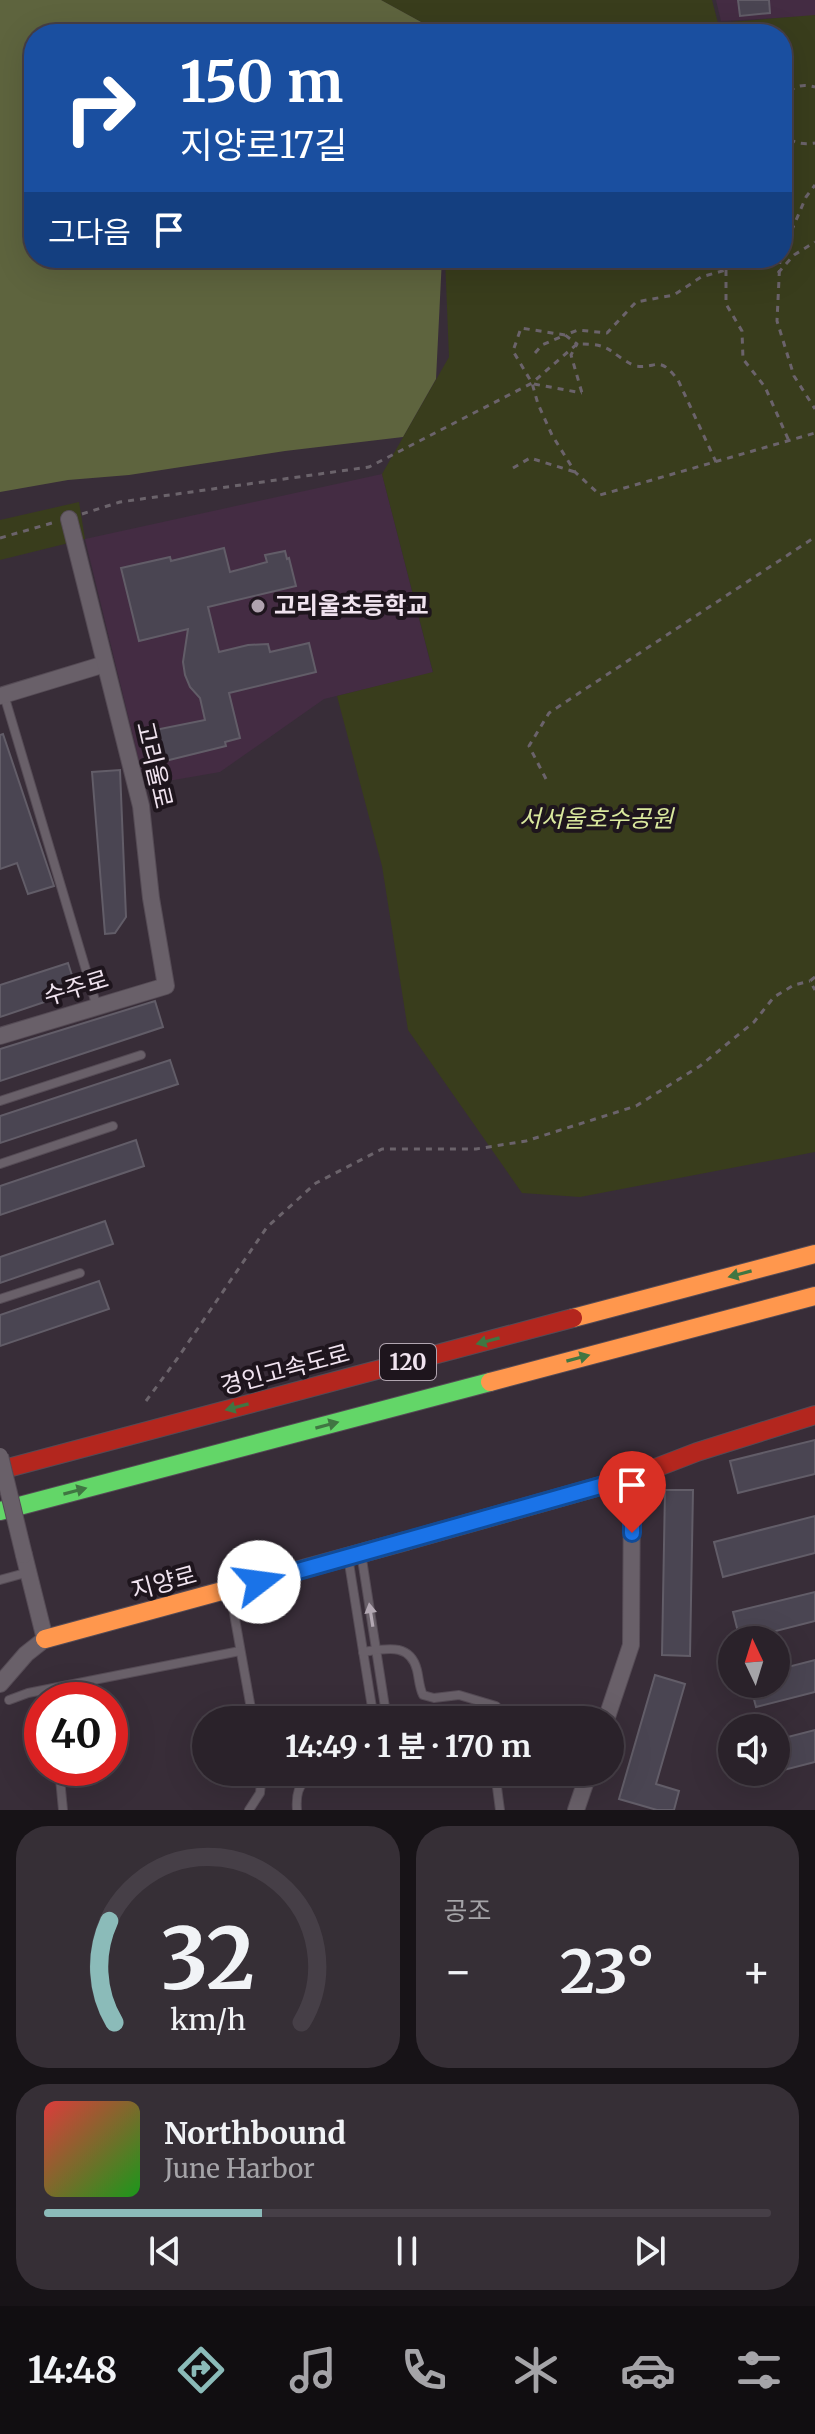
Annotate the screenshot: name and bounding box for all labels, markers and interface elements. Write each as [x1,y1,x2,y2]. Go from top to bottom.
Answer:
text: 150 m [180,47,343,117]
icon: right [48,56,152,160]
text: 지양로17길 [180,123,347,168]
icon: arrive [147,208,191,252]
text: 그다음 [48,213,131,251]
place label: 고리울초등학교 [274,590,429,621]
marker: 고리울초등학교 [249,597,267,615]
street label: 고리울로 [129,718,180,811]
park label: 서서울호수공원 [519,803,675,834]
street label: 수주로 [40,963,112,1012]
one-way arrow [727,1269,752,1281]
one-way arrow [476,1335,501,1347]
street label: 경인고속도로 [217,1337,353,1402]
road number: 120 [380,1344,436,1380]
one-way arrow [566,1352,591,1364]
one-way arrow [224,1402,249,1414]
one-way arrow [314,1418,339,1430]
pin [598,1451,666,1533]
icon: arrive [610,1463,654,1507]
one-way arrow [63,1485,88,1497]
position arrow [217,1540,301,1624]
street label: 지양로 [128,1559,200,1606]
one-way arrow [364,1602,377,1627]
north arrow [718,1626,790,1698]
map controls [718,1626,790,1786]
speed limit sign: 40 [24,1682,128,1786]
button: sound [718,1714,790,1786]
text: 14:49 · 1 분 · 170 m [285,1727,531,1765]
text: 공조 [444,1894,491,1927]
text: 32 [161,1907,255,2012]
text: 23° [560,1934,655,2009]
text: − [444,1944,473,1999]
text: + [742,1944,771,1999]
text: km/h [170,2002,246,2038]
text: Northbound [164,2114,346,2152]
text: June Harbor [164,2152,315,2185]
icon: previous [143,2229,187,2273]
icon: pause [385,2229,429,2273]
icon: next [628,2229,672,2273]
icon: directions [173,2342,229,2398]
icon: music [285,2342,341,2398]
icon: phone [396,2342,452,2398]
icon: climate [508,2342,564,2398]
icon: car [620,2342,676,2398]
icon: filters [731,2342,787,2398]
text: 14:48 [28,2348,117,2393]

